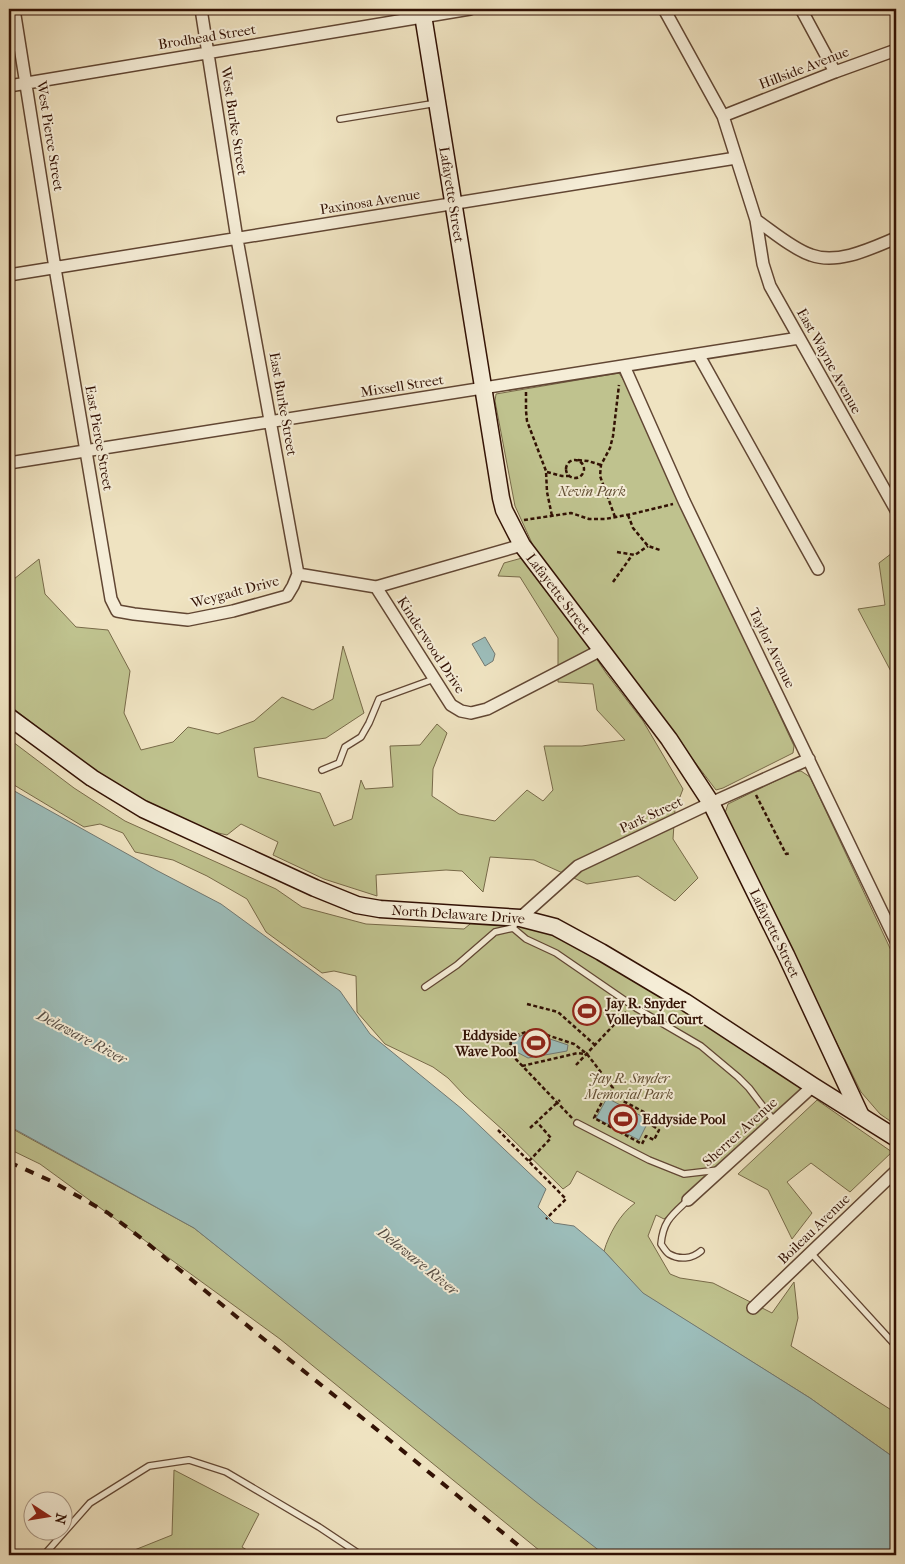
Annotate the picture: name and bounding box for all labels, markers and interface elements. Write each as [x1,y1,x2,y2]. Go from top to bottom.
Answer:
street label: Brodhead Street [157,21,257,53]
street label: Hillside Avenue [757,43,851,93]
street label: West Burke Street [217,65,251,176]
street label: West Pierce Street [33,79,67,192]
street label: Lafayette Street [436,145,468,244]
street label: Paxinosa Avenue [319,186,421,218]
street label: East Wayne Avenue [793,305,865,417]
street label: East Burke Street [266,351,300,457]
street label: Mixsell Street [359,371,445,401]
street label: East Pierce Street [81,384,117,492]
park label: Nevin Park [557,483,626,500]
street label: Lafayette Street [523,550,595,637]
street label: Weygadt Drive [188,572,281,612]
street label: Kinderwood Drive [393,593,469,697]
street label: Taylor Avenue [745,605,799,691]
street label: Park Street [617,793,685,837]
street label: Lafayette Street [746,886,804,980]
street label: North Delaware Drive [391,901,527,927]
place label: Jay R. Snyder Volleyball Court [604,995,704,1028]
sports icon: Jay R. Snyder Volleyball Court [572,996,602,1026]
water label: Delaware River [33,1005,131,1069]
place label: Eddyside Wave Pool [454,1027,517,1060]
sports icon: Eddyside Wave Pool [521,1028,551,1058]
park label: Jay R. Snyder Memorial Park [584,1070,673,1103]
street label: Sherrer Avenue [699,1094,781,1170]
sports icon: Eddyside Pool [608,1104,638,1134]
place label: Eddyside Pool [642,1111,726,1128]
street label: Boileau Avenue [774,1190,854,1268]
water label: Delaware River [373,1222,463,1300]
north arrow [22,1492,72,1542]
text: N [51,1512,70,1526]

